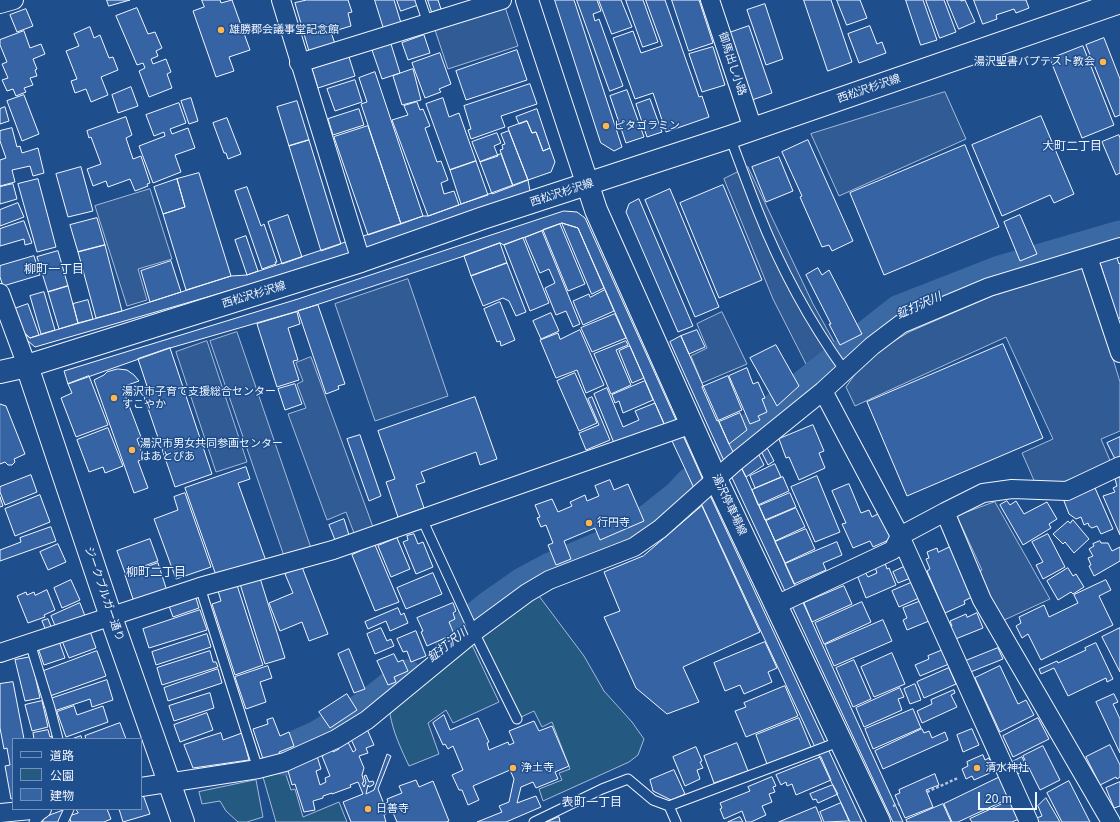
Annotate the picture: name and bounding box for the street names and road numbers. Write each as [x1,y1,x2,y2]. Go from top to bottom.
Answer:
street label: 御馬出し小路 [716,31,748,97]
street label: 西松沢杉沢線 [836,72,902,106]
street label: 西松沢杉沢線 [529,177,595,209]
street label: 西松沢杉沢線 [221,279,287,311]
street label: 湯沢停車場線 [709,472,749,538]
street label: ジークブルガー通り [82,545,126,643]

